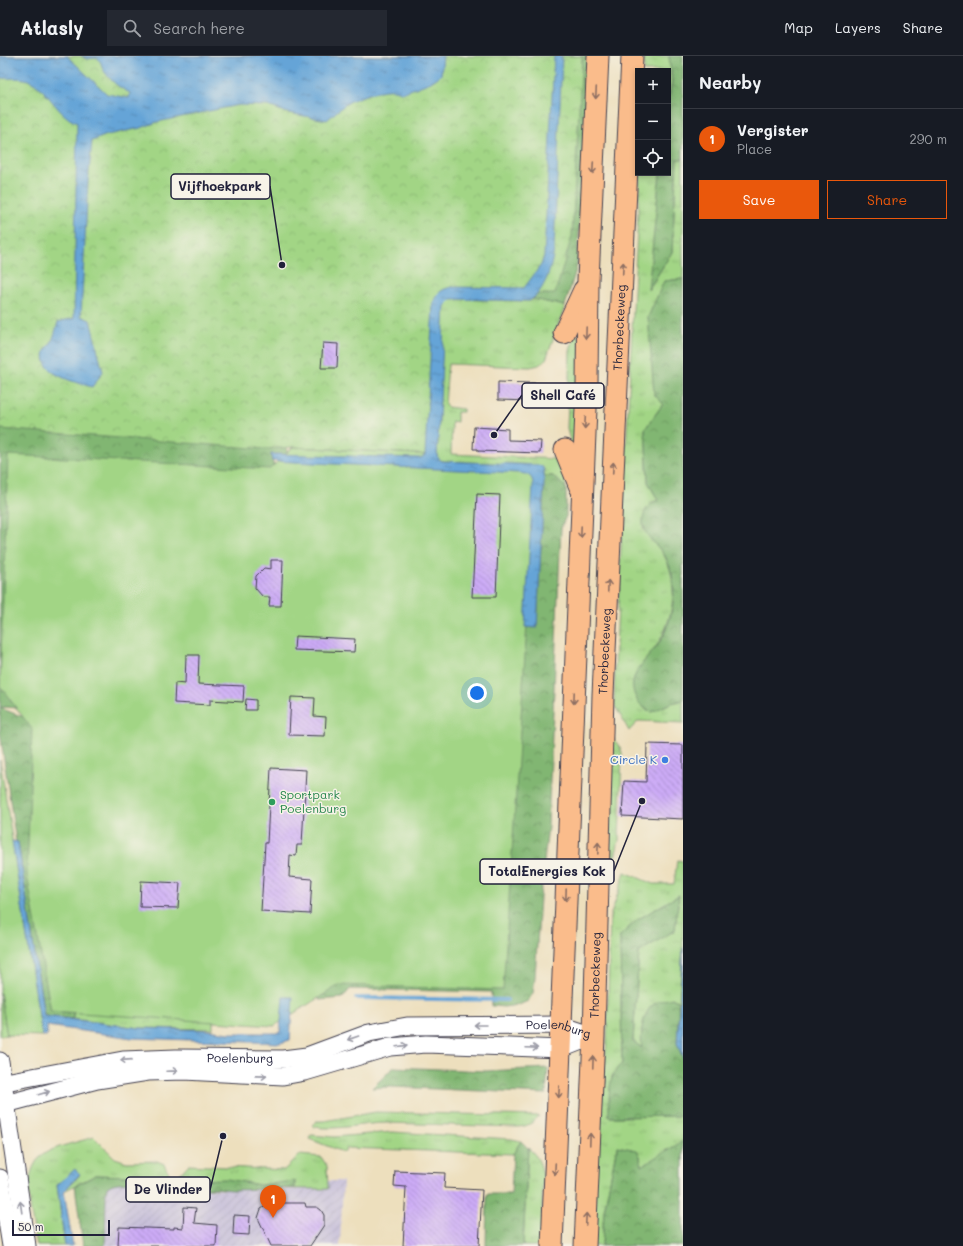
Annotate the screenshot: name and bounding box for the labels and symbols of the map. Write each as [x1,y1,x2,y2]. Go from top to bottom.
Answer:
one-way arrow [593,86,600,99]
one-way arrow [589,161,597,174]
callout: Vijfhoekpark [171,174,270,199]
text: Vijfhoekpark [178,177,262,194]
one-way arrow [619,262,626,275]
street label: Thorbeckeweg [609,284,629,371]
one-way arrow [583,326,590,339]
callout: Shell Café [522,383,604,408]
text: Shell Café [530,386,596,403]
one-way arrow [582,416,589,429]
one-way arrow [609,462,616,475]
one-way arrow [577,525,584,538]
one-way arrow [604,580,611,593]
street label: Thorbeckeweg [594,608,614,695]
your location [467,683,487,703]
one-way arrow [571,691,578,704]
place label: Circle K [610,751,658,767]
marker: Circle K [660,755,670,765]
place label: Sportpark Poelenburg [280,786,346,816]
marker: Sportpark Poelenburg [267,797,277,807]
one-way arrow [594,842,602,855]
callout: TotalEnergies Kok [480,859,614,884]
text: TotalEnergies Kok [488,862,606,879]
one-way arrow [563,888,570,901]
street label: Thorbeckeweg [585,932,604,1019]
street label: Poelenburg [526,1016,593,1041]
one-way arrow [474,1021,487,1029]
one-way arrow [347,1035,359,1043]
one-way arrow [396,1042,409,1050]
one-way arrow [525,1044,538,1052]
street label: Poelenburg [207,1049,273,1066]
one-way arrow [589,1056,597,1069]
one-way arrow [120,1057,133,1064]
one-way arrow [165,1068,178,1075]
one-way arrow [254,1072,267,1080]
one-way arrow [555,1085,563,1098]
one-way arrow [37,1089,50,1096]
one-way arrow [586,1133,594,1146]
one-way arrow [552,1162,559,1175]
callout: De Vlinder [126,1177,210,1202]
text: De Vlinder [134,1180,202,1197]
pin: 1 [260,1185,286,1218]
one-way arrow [17,1201,25,1214]
one-way arrow [583,1213,590,1226]
scale bar [12,1218,110,1237]

